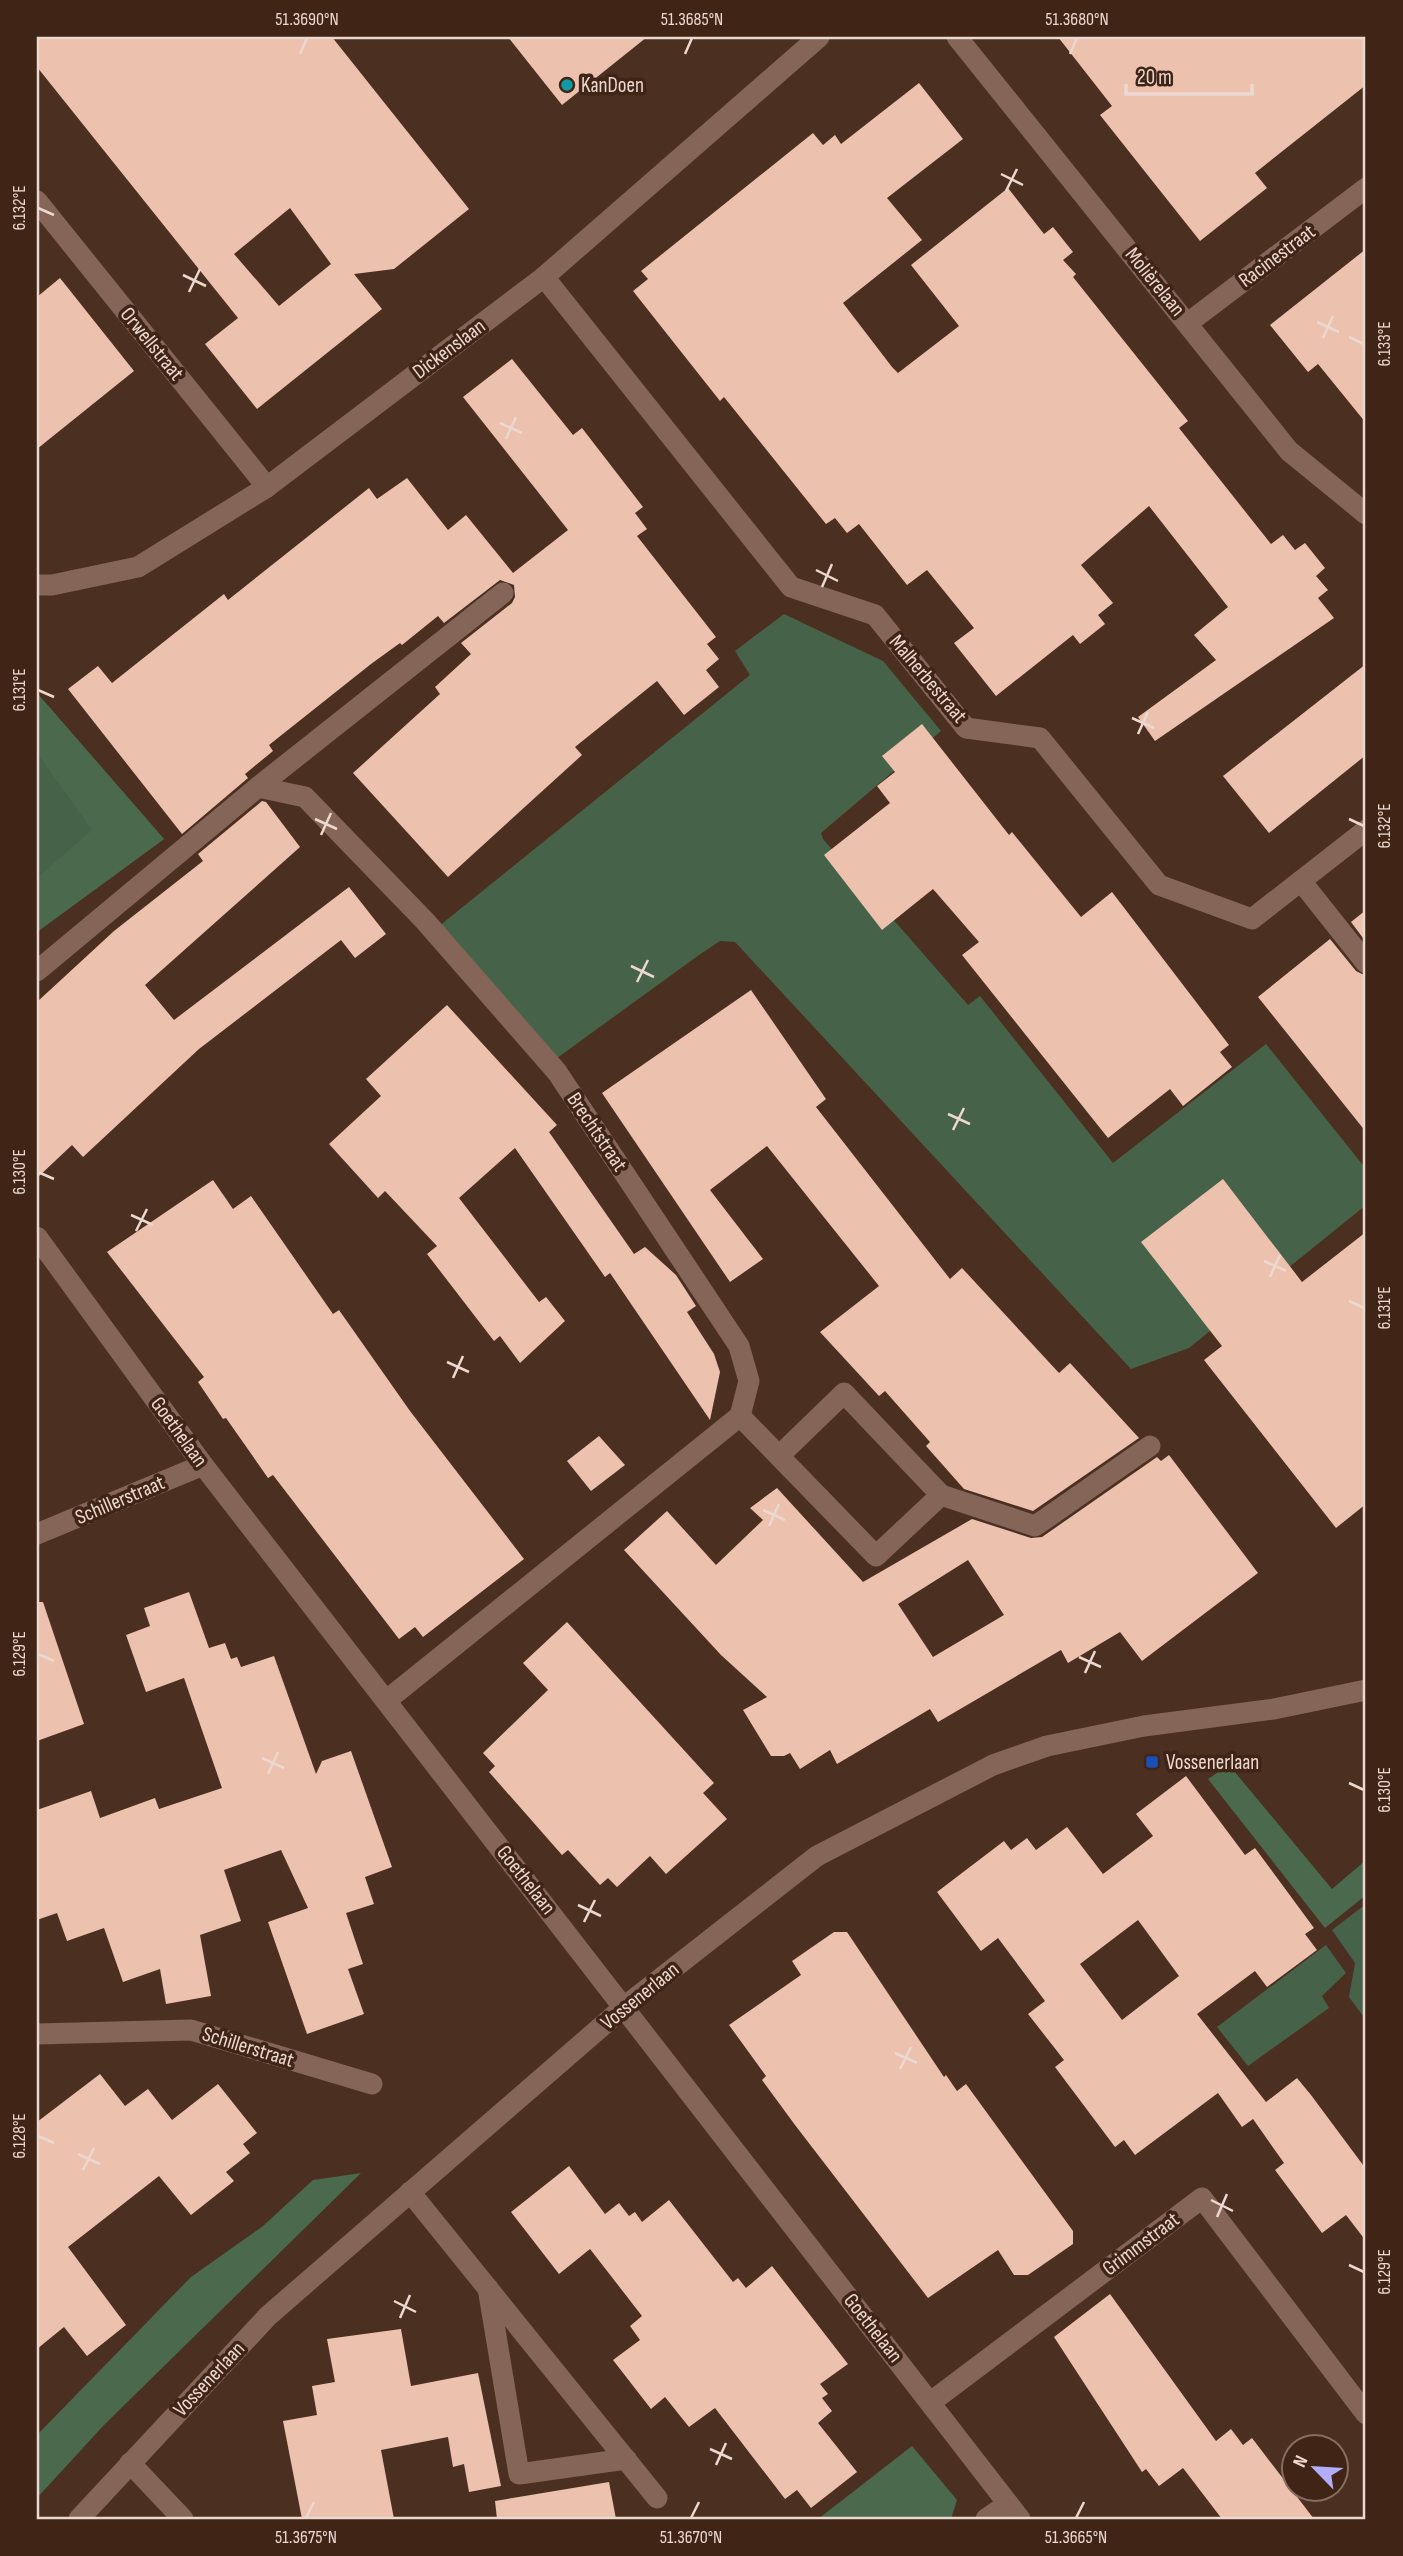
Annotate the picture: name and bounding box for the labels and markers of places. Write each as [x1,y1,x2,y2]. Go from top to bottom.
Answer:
place label: KanDoen [581,73,644,98]
marker: KanDoen [559,77,575,93]
place label: Vossenerlaan [1166,1750,1259,1775]
marker: Vossenerlaan [1144,1754,1160,1770]

